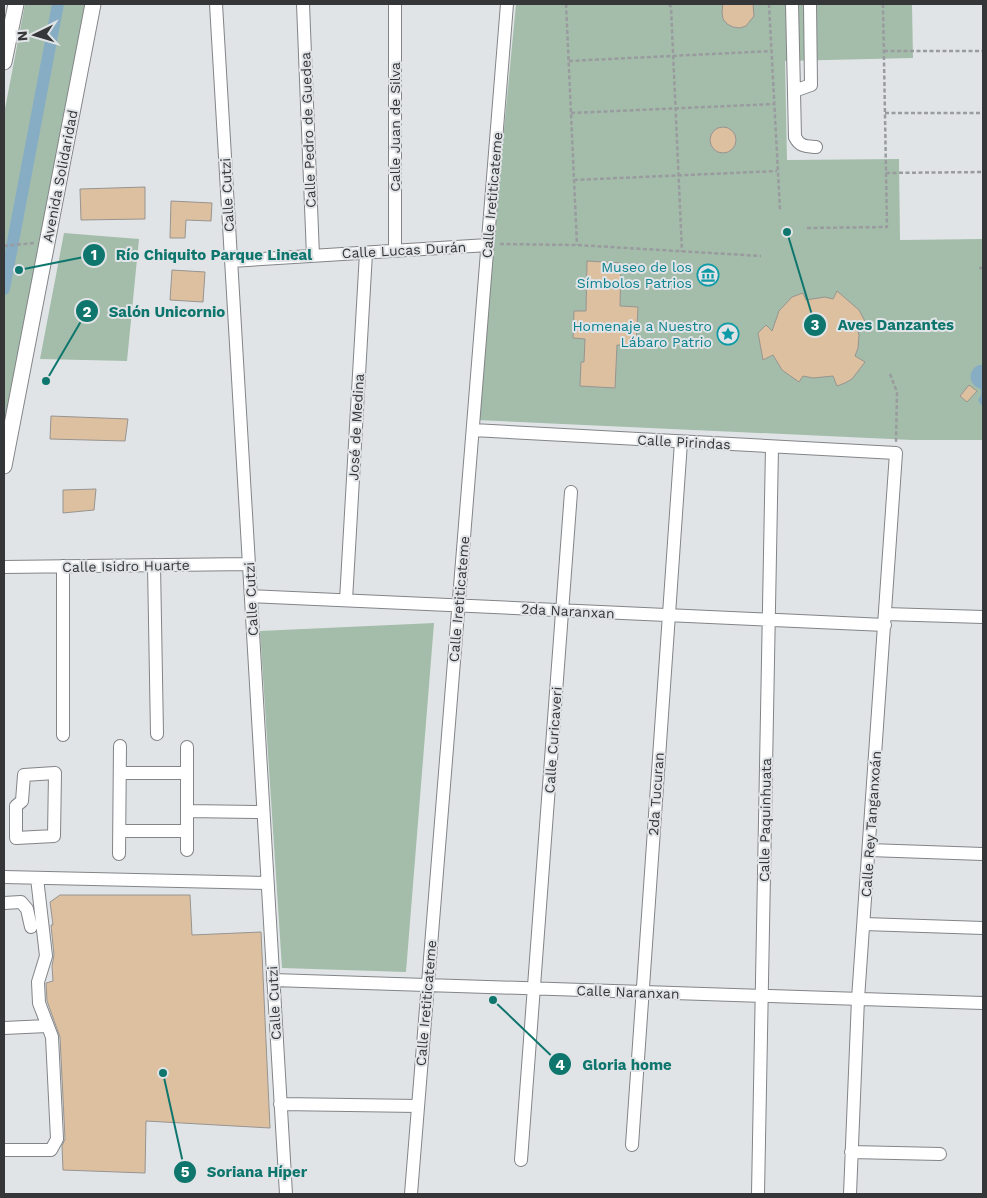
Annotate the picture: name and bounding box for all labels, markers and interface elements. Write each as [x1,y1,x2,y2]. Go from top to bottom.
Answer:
north arrow [10,10,60,60]
text: N [14,30,30,42]
street label: Calle Pedro de Guedea [297,52,319,208]
street label: Calle Juan de Silva [387,62,403,192]
street label: Avenida Solidaridad [39,108,81,244]
street label: Calle Iretiticateme [479,131,505,259]
street label: Calle Cutzi [217,157,237,233]
street label: Calle Lucas Durán [341,239,467,261]
callout: Río Chiquito Parque Lineal [81,240,323,270]
text: 1 [91,246,97,264]
text: Río Chiquito Parque Lineal [116,246,312,264]
place label: Museo de los Símbolos Patrios [577,259,692,291]
museum icon: Museo de los Símbolos Patrios [696,263,720,287]
callout: Salón Unicornio [74,296,236,326]
text: 2 [83,303,92,321]
text: Salón Unicornio [109,303,225,321]
callout: Aves Danzantes [803,310,964,340]
text: 3 [811,316,820,334]
text: Aves Danzantes [838,316,954,334]
place label: Homenaje a Nuestro Lábaro Patrio [572,318,712,350]
place icon: Homenaje a Nuestro Lábaro Patrio [716,322,740,346]
street label: José de Medina [345,373,367,481]
street label: Calle Pirindas [637,432,731,452]
street label: Calle Iretiticateme [446,535,472,663]
street label: Calle Isidro Huarte [62,557,190,575]
street label: Calle Cutzi [241,561,261,637]
street label: 2da Naranxan [521,601,615,621]
street label: Calle Curicaveri [541,686,565,794]
street label: Calle Rey Tanganxoán [858,750,884,898]
street label: 2da Tucuran [645,752,667,836]
street label: Calle Paquinhuata [756,758,774,882]
street label: Calle Iretiticateme [413,939,439,1067]
street label: Calle Cutzi [264,965,284,1041]
street label: Calle Naranxan [576,982,680,1002]
callout: Gloria home [547,1049,682,1079]
text: 4 [555,1056,565,1074]
text: Gloria home [582,1056,672,1074]
callout: Soriana Híper [172,1157,318,1187]
text: 5 [181,1163,190,1181]
text: Soriana Híper [207,1163,308,1181]

